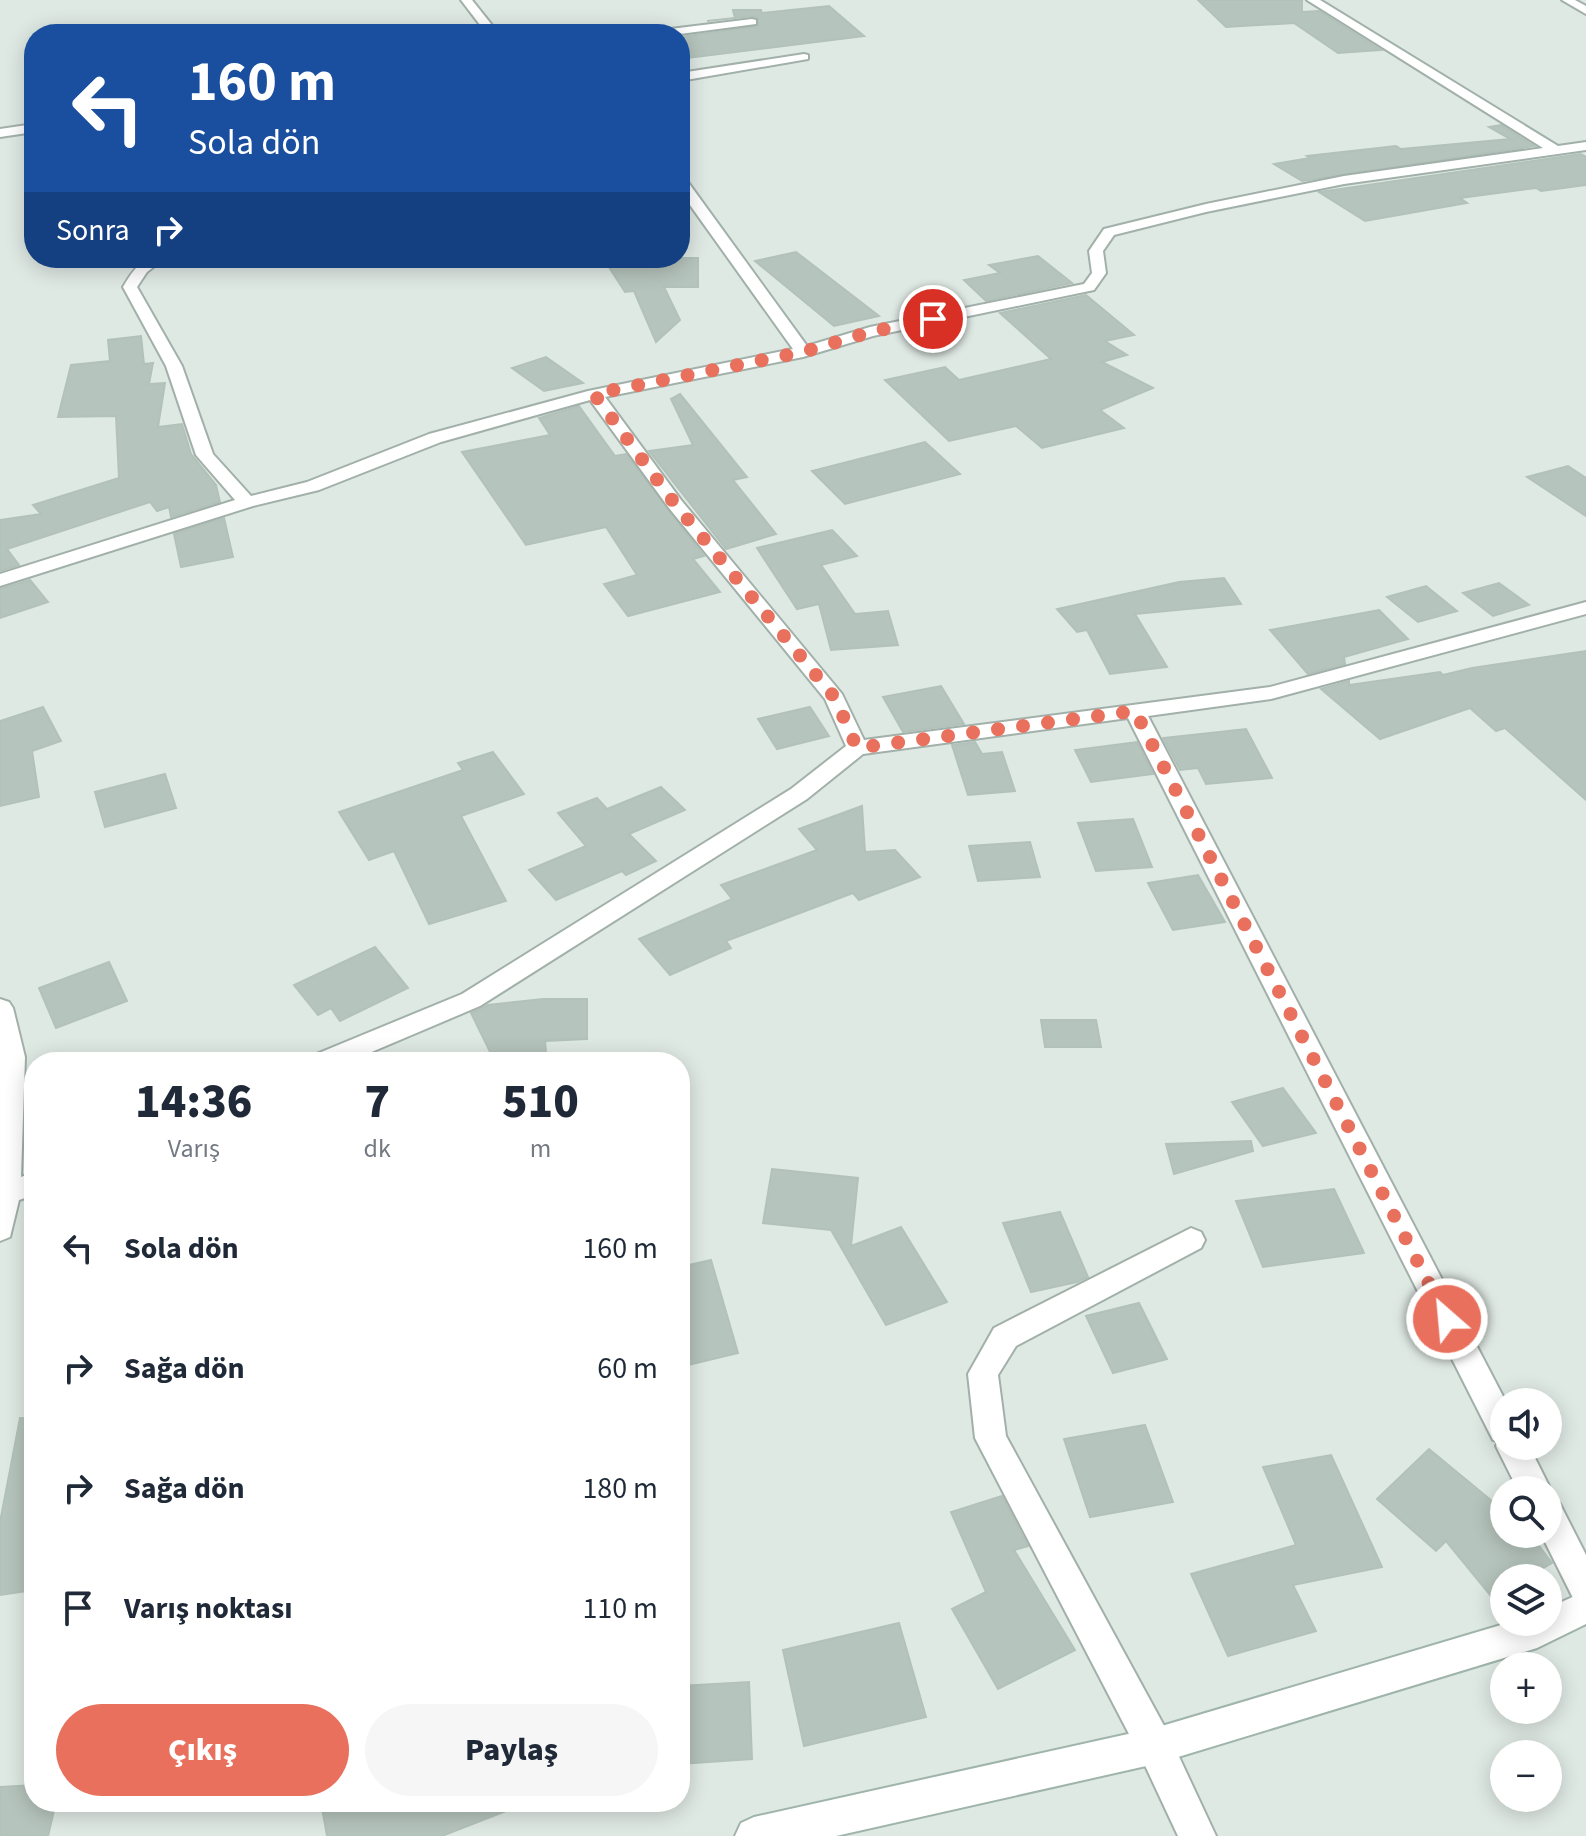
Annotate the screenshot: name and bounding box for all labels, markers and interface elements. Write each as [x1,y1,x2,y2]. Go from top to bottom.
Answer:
text: 160 m [188,43,336,122]
icon: left [56,56,160,160]
text: Sola dön [188,117,320,168]
icon: right [146,208,190,252]
text: Sonra [56,209,130,252]
pin [899,285,967,353]
icon: arrive [911,297,955,341]
text: 14:36 [135,1068,253,1136]
text: 7 [364,1068,390,1136]
text: 510 [502,1068,579,1136]
text: Varış [168,1130,220,1167]
text: dk [364,1130,391,1167]
text: m [530,1130,551,1167]
icon: left [56,1226,100,1270]
text: Sola dön [124,1227,239,1270]
text: 160 m [582,1227,658,1270]
position arrow [1405,1277,1489,1361]
icon: right [56,1346,100,1390]
text: Sağa dön [124,1347,245,1390]
text: 60 m [597,1347,658,1390]
map controls [1490,1388,1562,1812]
button: sound [1490,1388,1562,1460]
icon: right [56,1466,100,1510]
text: Sağa dön [124,1467,245,1510]
text: 180 m [582,1467,658,1510]
button: search [1490,1476,1562,1548]
button: layers [1490,1564,1562,1636]
icon: arrive [56,1586,100,1630]
text: Varış noktası [124,1587,292,1630]
text: 110 m [582,1587,658,1630]
button: + [1490,1652,1562,1724]
button: Çıkış [56,1704,349,1796]
button: Paylaş [365,1704,658,1796]
button: − [1490,1740,1562,1812]

